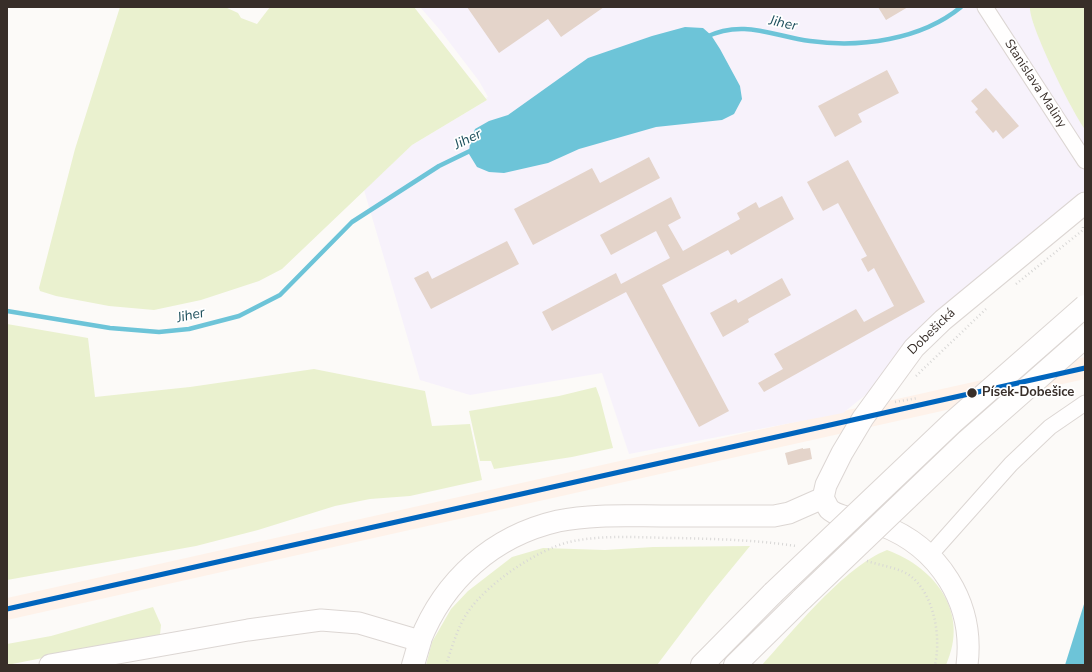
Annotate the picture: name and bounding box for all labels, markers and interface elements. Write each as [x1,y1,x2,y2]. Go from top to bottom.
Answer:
water label: Jiher [767,13,799,35]
street label: Stanislava Maliny [1001,37,1069,131]
water label: Jiher [452,126,484,154]
water label: Jiher [175,305,207,327]
street label: Dobešická [905,306,959,358]
place label: Písek-Dobešice [982,385,1074,401]
marker: Písek-Dobešice [965,386,979,400]

